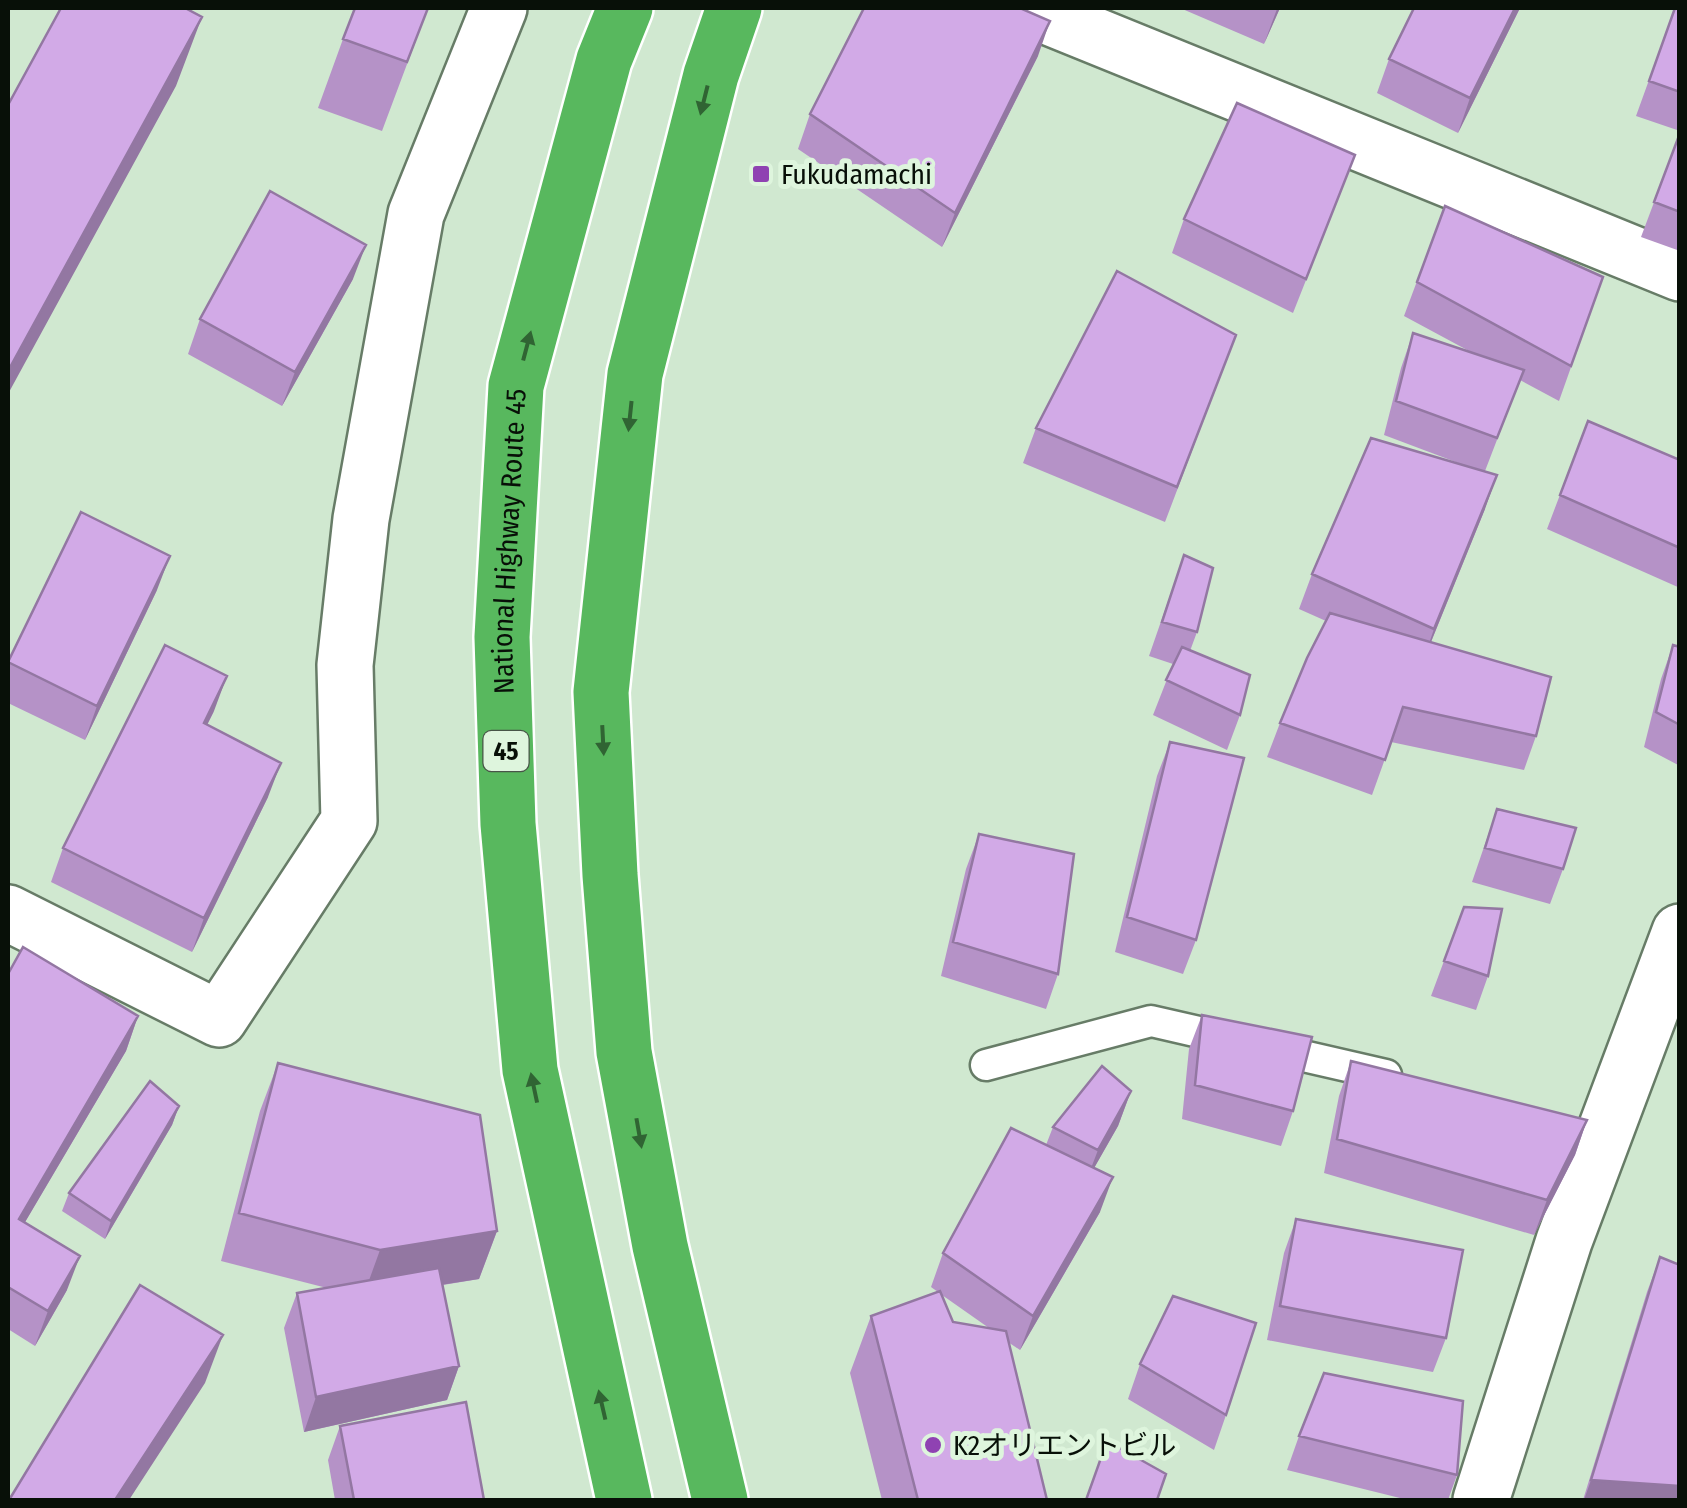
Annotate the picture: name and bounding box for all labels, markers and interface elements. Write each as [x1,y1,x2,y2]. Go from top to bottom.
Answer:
one-way arrow [696,85,712,116]
place label: Fukudamachi [781,158,932,191]
marker: Fukudamachi [750,163,772,185]
one-way arrow [520,330,535,361]
street label: National Highway Route 45 [486,388,533,695]
one-way arrow [622,401,638,433]
one-way arrow [596,724,612,756]
road number: 45 [484,731,528,771]
one-way arrow [525,1072,541,1103]
one-way arrow [632,1118,648,1149]
one-way arrow [594,1389,609,1420]
place label: K2オリエントビル [953,1429,1176,1462]
marker: K2オリエントビル [922,1434,944,1456]

